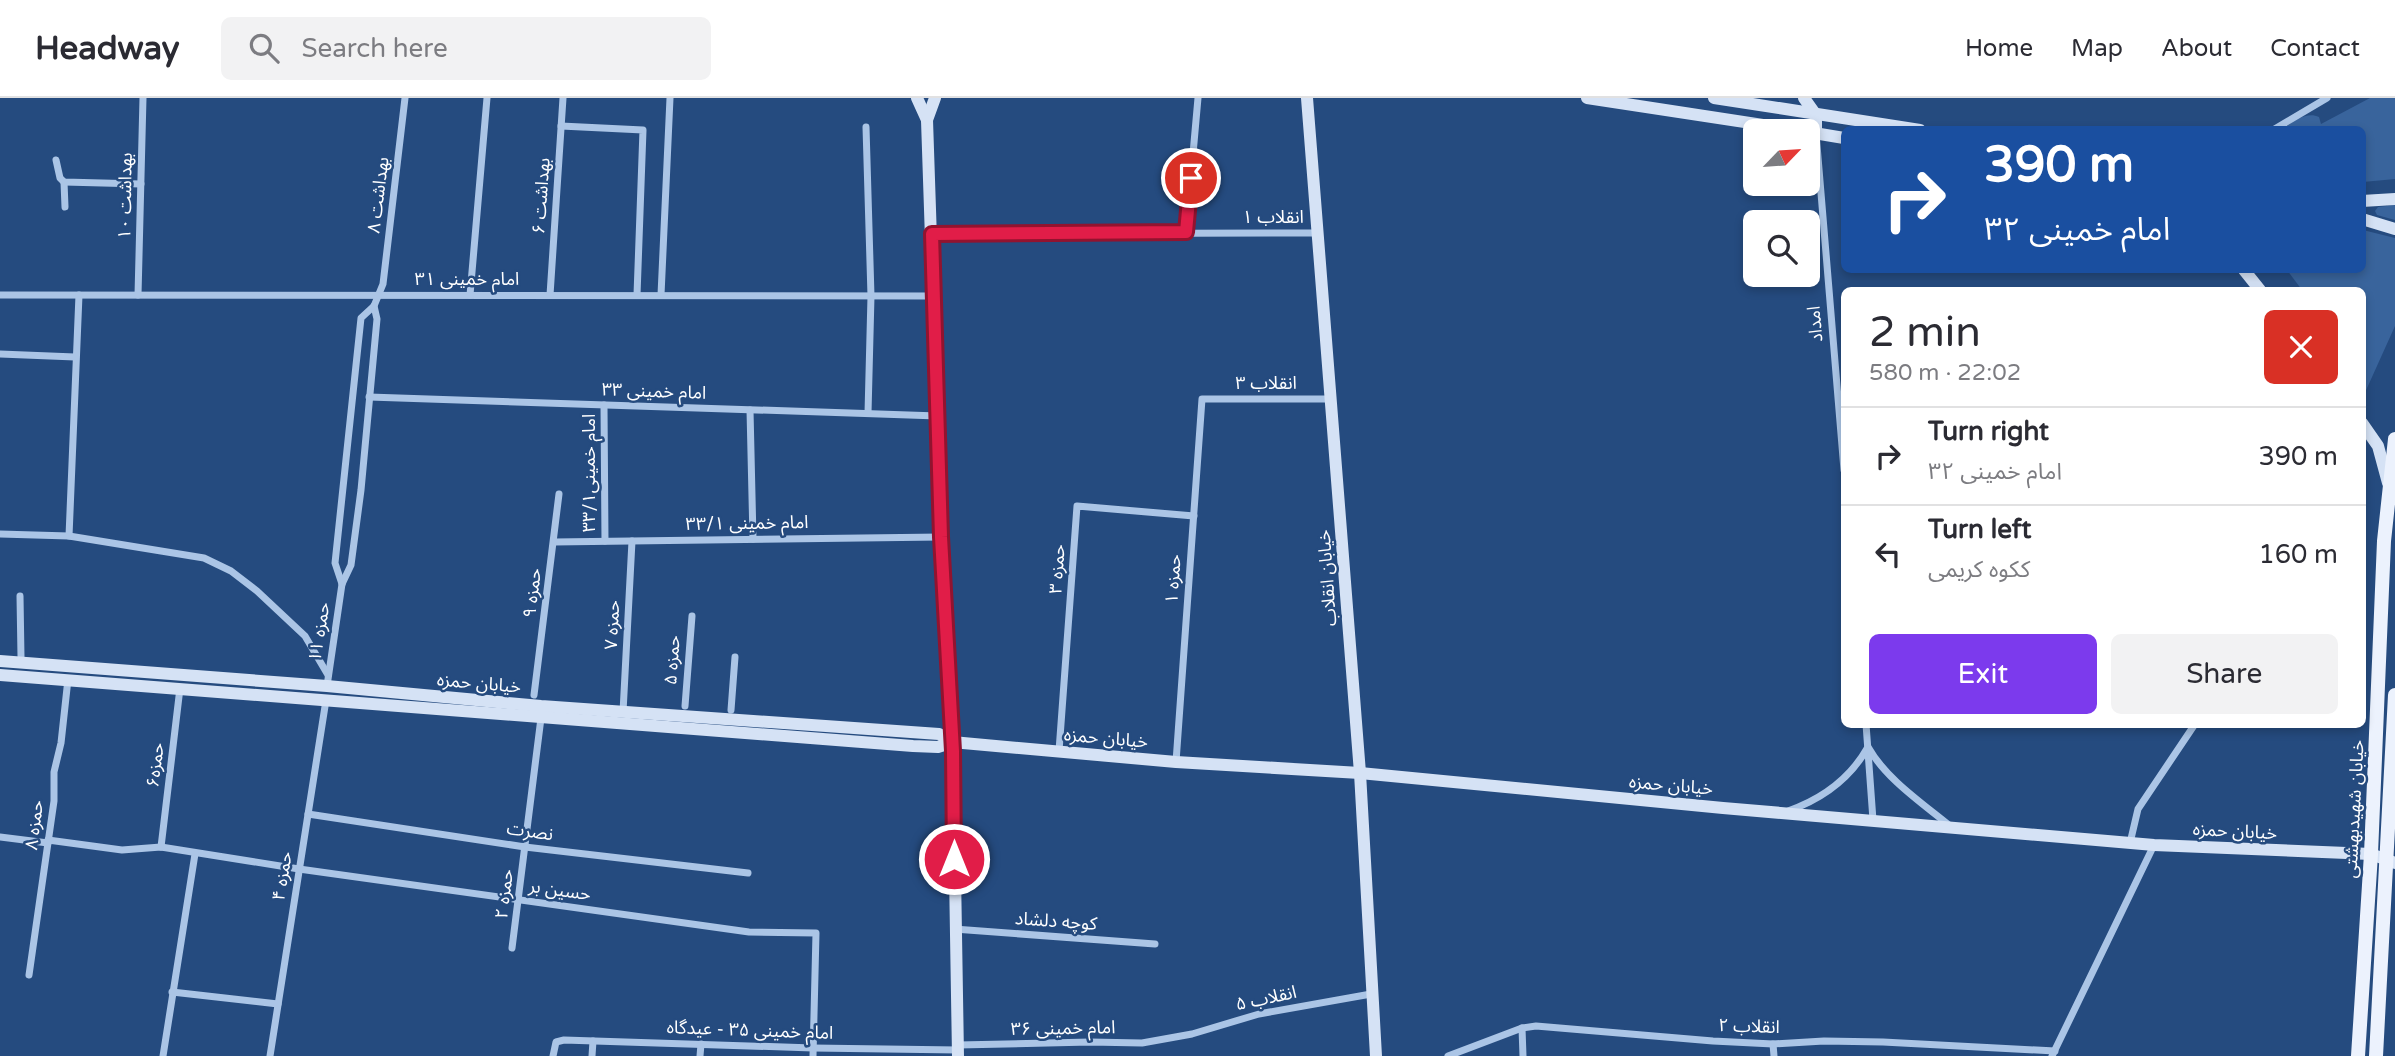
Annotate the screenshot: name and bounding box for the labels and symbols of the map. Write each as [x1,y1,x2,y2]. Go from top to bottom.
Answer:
north arrow [1743,119,1820,196]
pin [1161,148,1221,208]
street label: بهداشت ۱۰ [113,152,137,240]
street label: بهداشت ۸ [362,156,394,234]
street label: بهداشت ۶ [527,157,555,235]
street label: انقلاب ۱ [1242,206,1304,228]
street label: امام خمینی ۳۱ [415,268,519,293]
street label: امداد [1802,305,1828,343]
street label: انقلاب ۳ [1235,372,1297,394]
street label: امام خمینی ۳۳ [601,378,707,407]
street label: امام خمینی۳۳/۱ [578,414,603,532]
street label: امام خمینی ۳۳/۱ [685,511,809,538]
street label: خیابان انقلاب [1313,529,1341,627]
street label: حمزه ۳ [1044,543,1070,595]
street label: حمزه ۱ [1160,553,1186,605]
street label: حمزه ۹ [518,567,546,619]
street label: حمزه ۷ [600,600,624,650]
street label: حمزه ۱۱ [303,601,335,663]
street label: حمزه ۵ [659,634,685,686]
street label: خیابان حمزه [436,668,522,698]
street label: خیابان حمزه [1063,723,1149,753]
street label: خیابان شهیدبهشتی [2339,739,2369,879]
street label: حمزه۶ [141,741,169,789]
street label: خیابان حمزه [1628,770,1714,800]
street label: حمزه ۸ [20,799,48,851]
street label: نصرت [505,817,555,845]
street label: خیابان حمزه [2192,818,2278,844]
position arrow [917,822,991,896]
street label: حمزه ۴ [267,850,297,902]
street label: حمزه ۲ [490,868,518,920]
street label: حسین بر [527,875,592,905]
street label: کوچه دلشاد [1014,907,1098,935]
street label: انقلاب ۵ [1234,981,1298,1015]
street label: انقلاب ۲ [1718,1014,1780,1038]
street label: امام خمینی ۳۵ - عیدگاه [666,1016,834,1047]
street label: امام خمینی ۳۶ [1010,1016,1116,1043]

